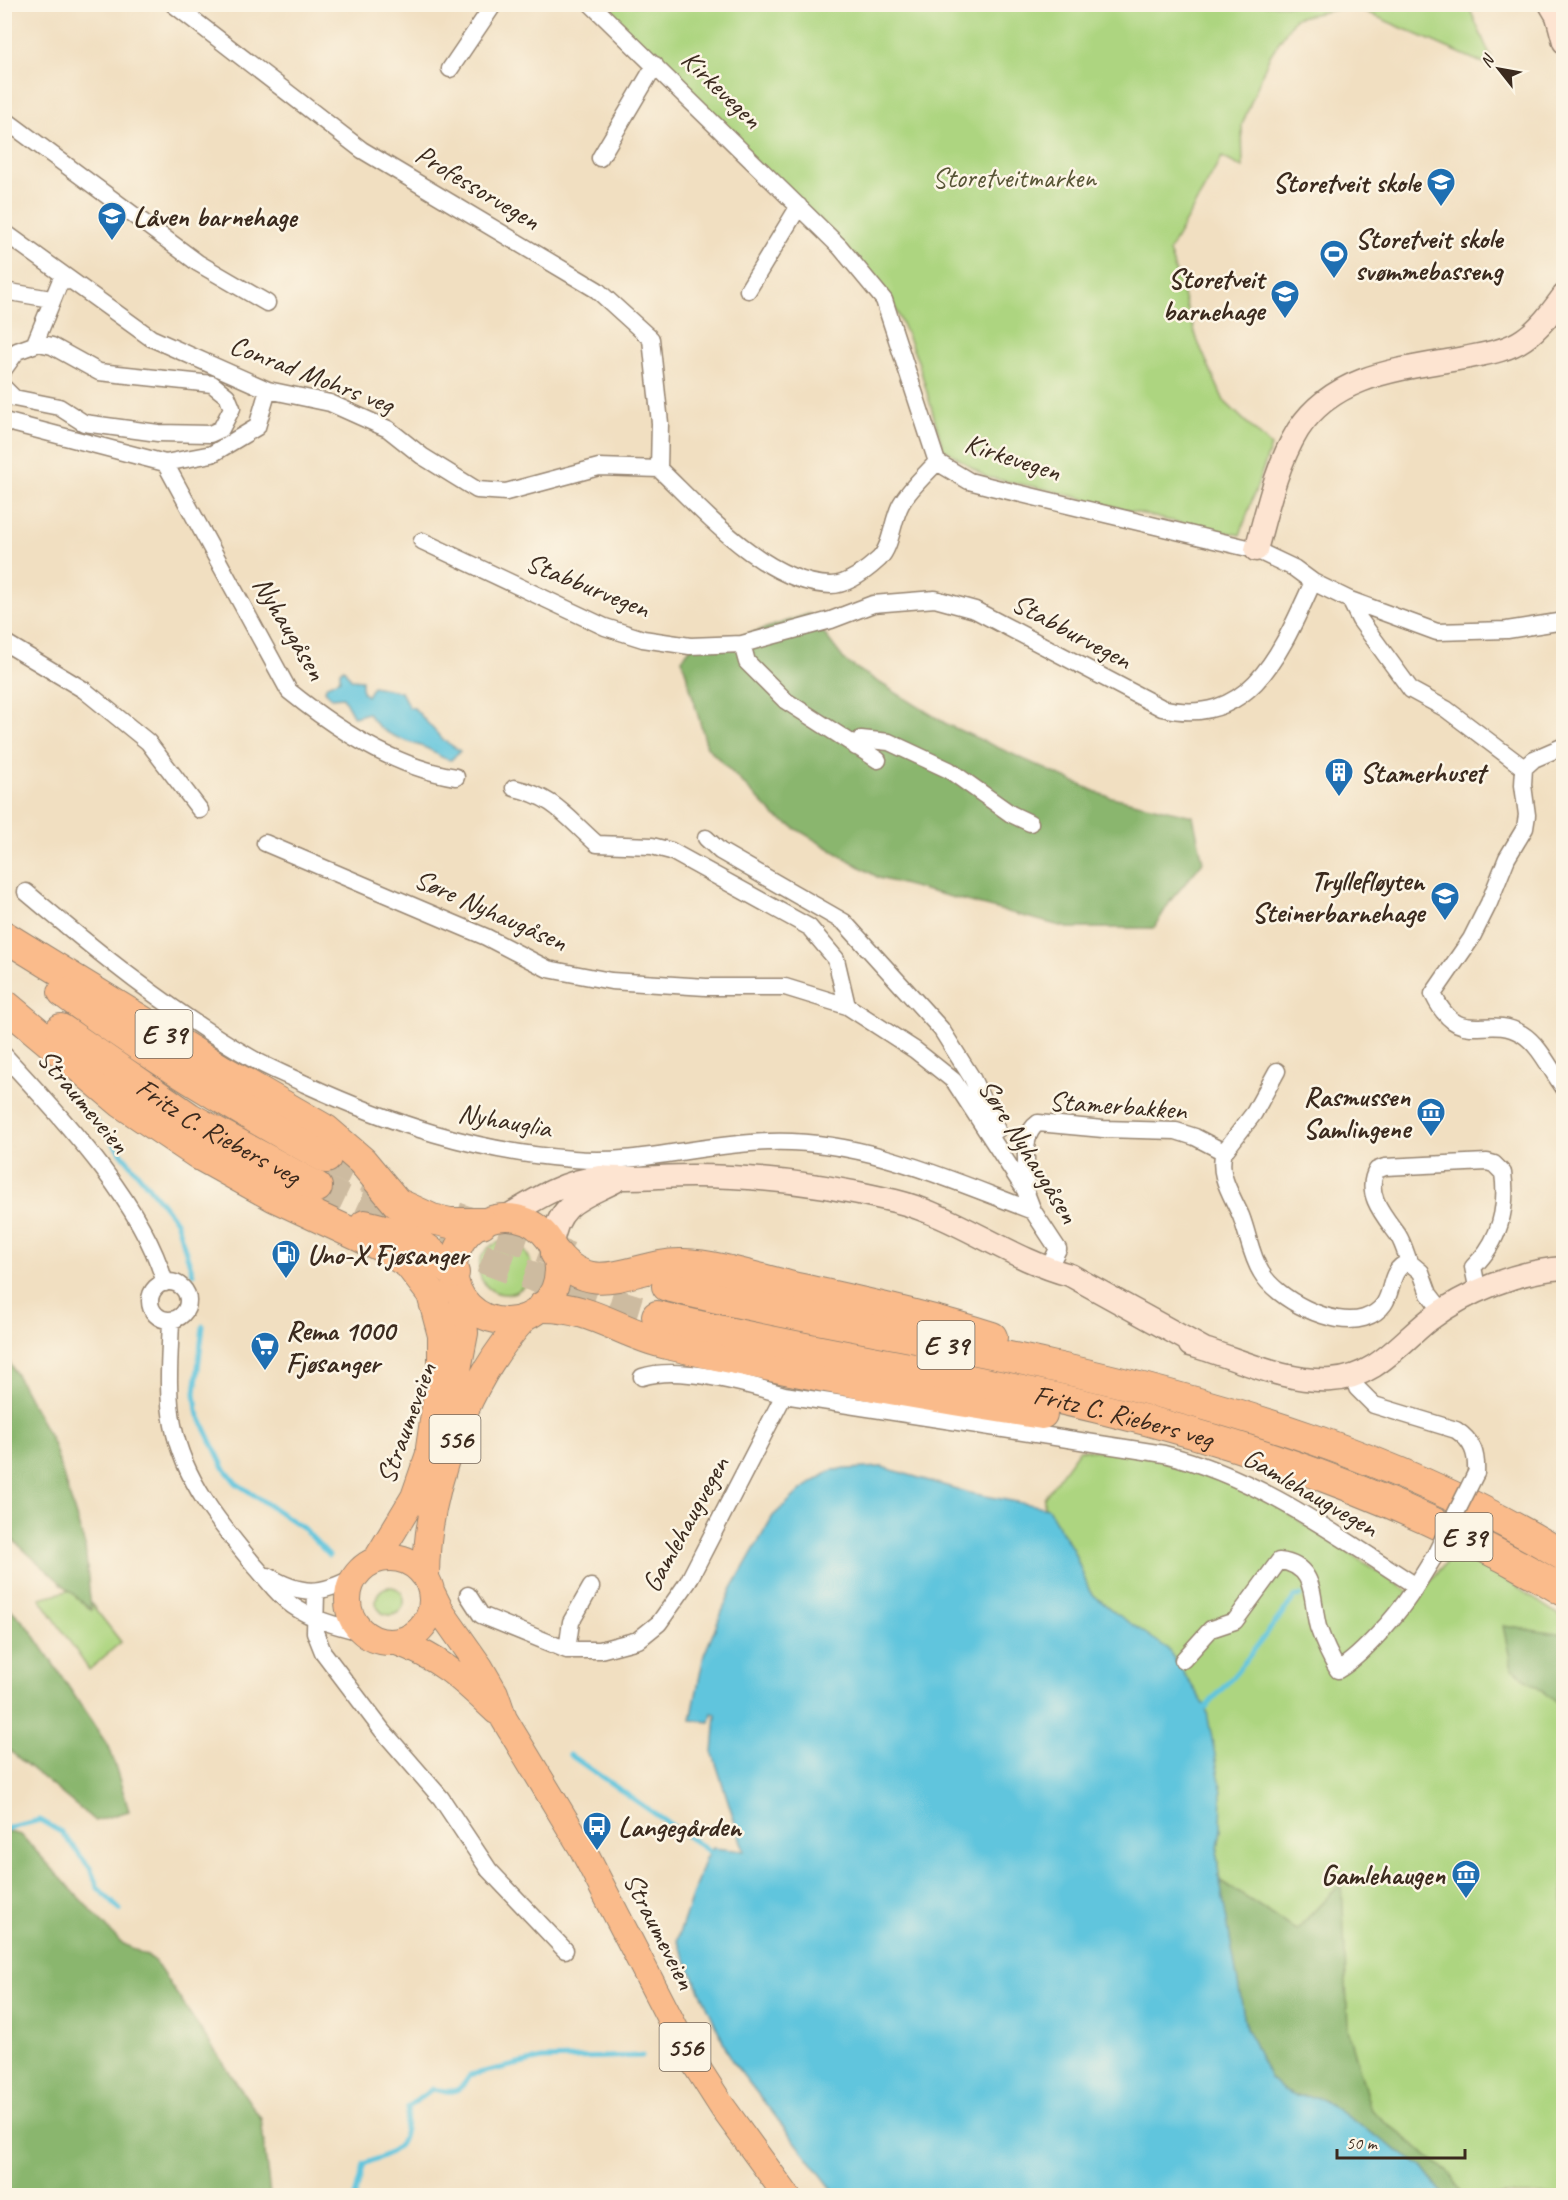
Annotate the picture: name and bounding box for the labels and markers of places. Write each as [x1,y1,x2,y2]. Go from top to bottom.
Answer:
place label: Storetveit skole [1273,165,1423,200]
school or university icon: Storetveit skole [1425,166,1457,208]
place label: Låven barnehage [133,199,299,234]
school or university icon: Låven barnehage [96,200,128,242]
place label: Storetveit skole svømmebasseng [1355,221,1505,288]
sports icon: Storetveit skole svømmebasseng [1318,238,1350,280]
place label: Storetveit barnehage [1163,261,1268,328]
school or university icon: Storetveit barnehage [1269,278,1301,320]
place label: Stamerhuset [1360,755,1490,790]
building icon: Stamerhuset [1323,756,1355,798]
place label: Tryllefløyten Steinerbarnehage [1252,863,1427,930]
school or university icon: Tryllefløyten Steinerbarnehage [1429,880,1461,922]
place label: Rasmussen Samlingene [1303,1079,1413,1146]
museum icon: Rasmussen Samlingene [1415,1096,1447,1138]
place label: Uno-X Fjøsanger [307,1237,471,1272]
fuel station icon: Uno-X Fjøsanger [270,1238,302,1280]
place label: Rema 1000 Fjøsanger [286,1313,398,1380]
supermarket icon: Rema 1000 Fjøsanger [249,1330,281,1372]
place label: Langegården [618,1809,743,1844]
bus stop icon: Langegården [581,1810,613,1852]
place label: Gamlehaugen [1321,1857,1446,1892]
museum icon: Gamlehaugen [1450,1858,1482,1900]

